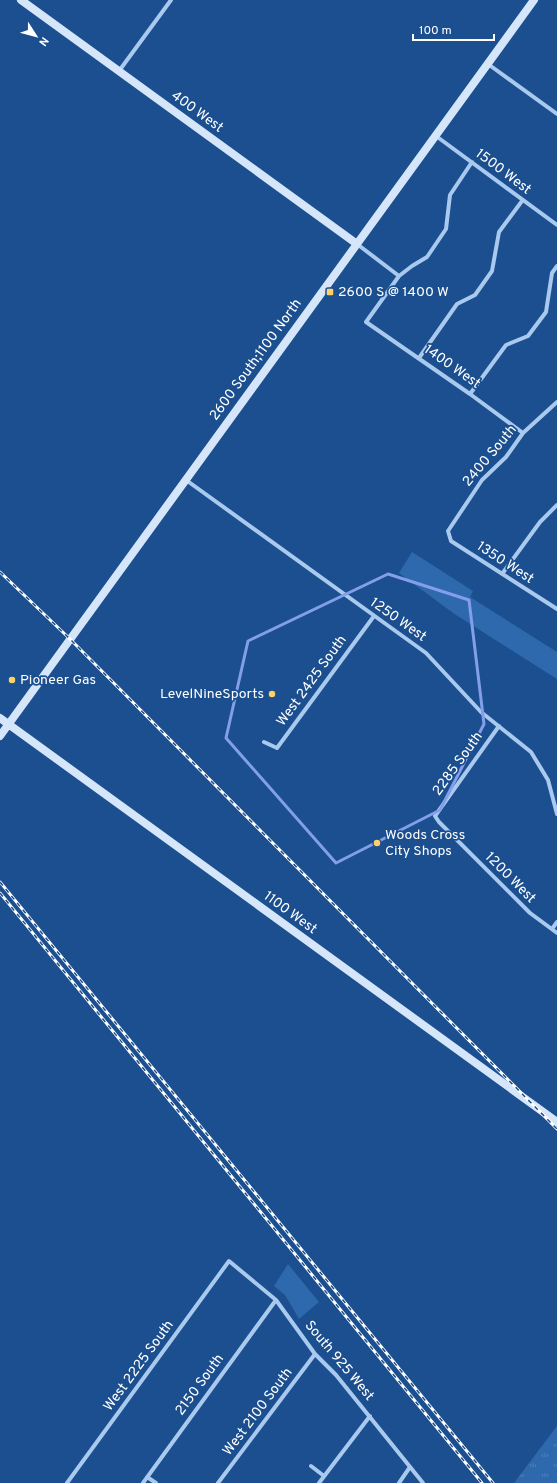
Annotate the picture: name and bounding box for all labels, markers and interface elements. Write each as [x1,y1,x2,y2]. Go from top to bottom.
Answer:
north arrow [16,16,56,56]
scale bar [413,16,494,42]
text: 100 m [419,23,452,39]
text: N [35,34,51,49]
street label: 400 West [168,87,226,137]
street label: 1500 West [472,146,534,198]
place label: 2600 S @ 1400 W [338,284,449,301]
marker: 2600 S @ 1400 W [325,287,335,297]
street label: 2600 South;1100 North [206,296,306,424]
street label: 1400 West [420,341,484,393]
street label: 2400 South [459,422,521,490]
street label: 1350 West [473,538,537,588]
street label: 1250 West [366,594,430,646]
street label: West 2425 South [273,632,351,730]
place label: Pioneer Gas [20,672,96,689]
marker: Pioneer Gas [7,675,17,685]
place label: LevelNineSports [160,686,264,703]
marker: LevelNineSports [267,689,277,699]
street label: 2285 South [429,729,487,799]
place label: Woods Cross City Shops [385,827,465,860]
marker: Woods Cross City Shops [372,838,382,848]
street label: 1200 West [481,849,539,907]
street label: 1100 West [260,888,320,938]
street label: West 2225 South [100,1317,178,1415]
street label: South 925 West [301,1318,377,1404]
street label: 2150 South [172,1351,228,1419]
street label: West 2100 South [219,1365,297,1459]

